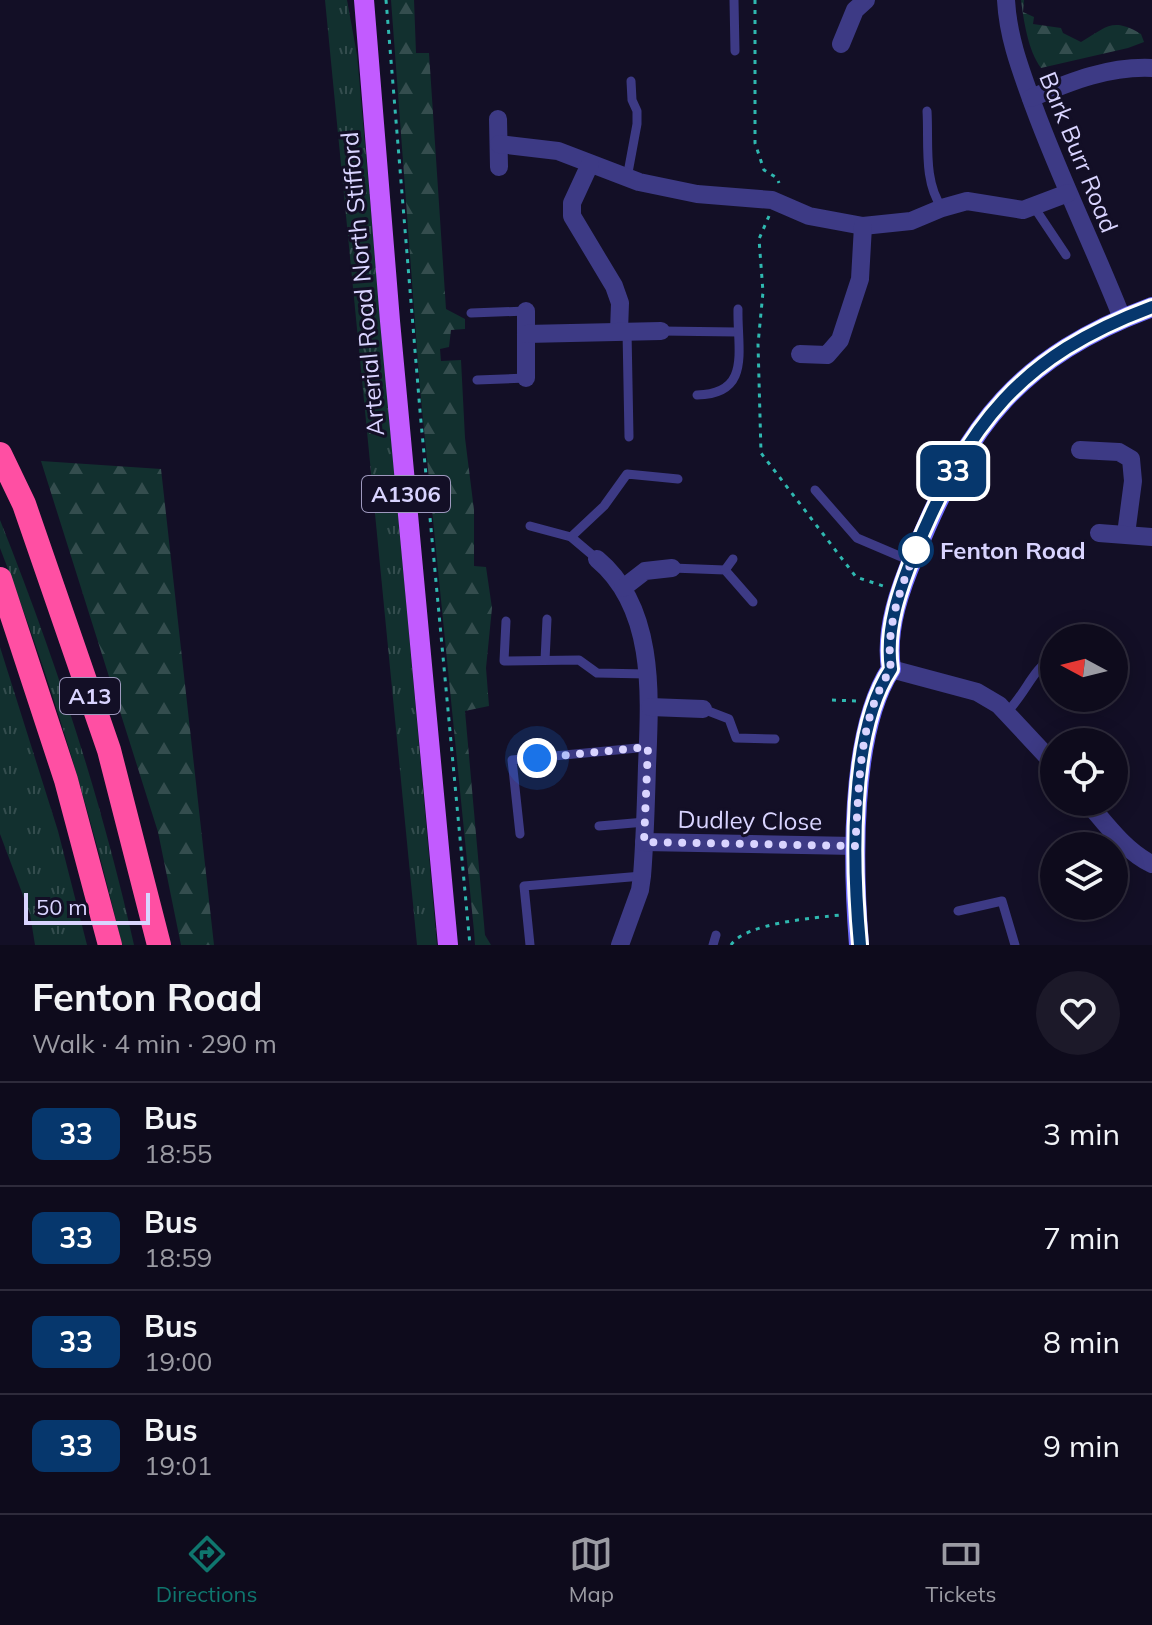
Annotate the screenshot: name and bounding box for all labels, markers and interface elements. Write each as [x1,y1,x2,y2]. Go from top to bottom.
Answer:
street label: Bark Burr Road [1033,67,1125,237]
street label: Arterial Road North Stifford [334,131,390,437]
line badge: 33 [917,445,989,497]
text: 33 [936,453,970,488]
road number: A1306 [362,476,450,512]
marker: Fenton Road [899,533,933,567]
place label: Fenton Road [940,535,1086,565]
north arrow [1040,624,1128,712]
map controls [1040,624,1128,920]
road number: A13 [60,678,120,714]
button: locate [1040,728,1128,816]
your location [517,738,557,778]
street label: Dudley Close [677,804,823,836]
button: layers [1040,832,1128,920]
scale bar [24,889,150,925]
text: 50 m [36,893,87,921]
button: heart [1036,971,1120,1055]
text: Fenton Road [32,973,263,1021]
text: Walk · 4 min · 290 m [32,1027,277,1060]
text: Bus [144,1099,198,1137]
text: 3 min [1043,1115,1120,1153]
text: 33 [59,1116,93,1151]
text: 18:55 [144,1137,212,1170]
text: Bus [144,1203,198,1241]
text: 7 min [1043,1219,1120,1257]
text: 33 [59,1220,93,1255]
text: 18:59 [144,1241,212,1274]
text: Bus [144,1307,198,1345]
text: 8 min [1043,1323,1120,1361]
text: 33 [59,1324,93,1359]
text: 19:00 [144,1345,212,1378]
text: Bus [144,1411,198,1449]
text: 9 min [1043,1427,1120,1465]
text: 33 [59,1428,93,1463]
text: 19:01 [144,1449,212,1482]
tab: Directions [156,1532,257,1608]
tab: Map [569,1532,614,1608]
tab: Tickets [925,1532,996,1608]

